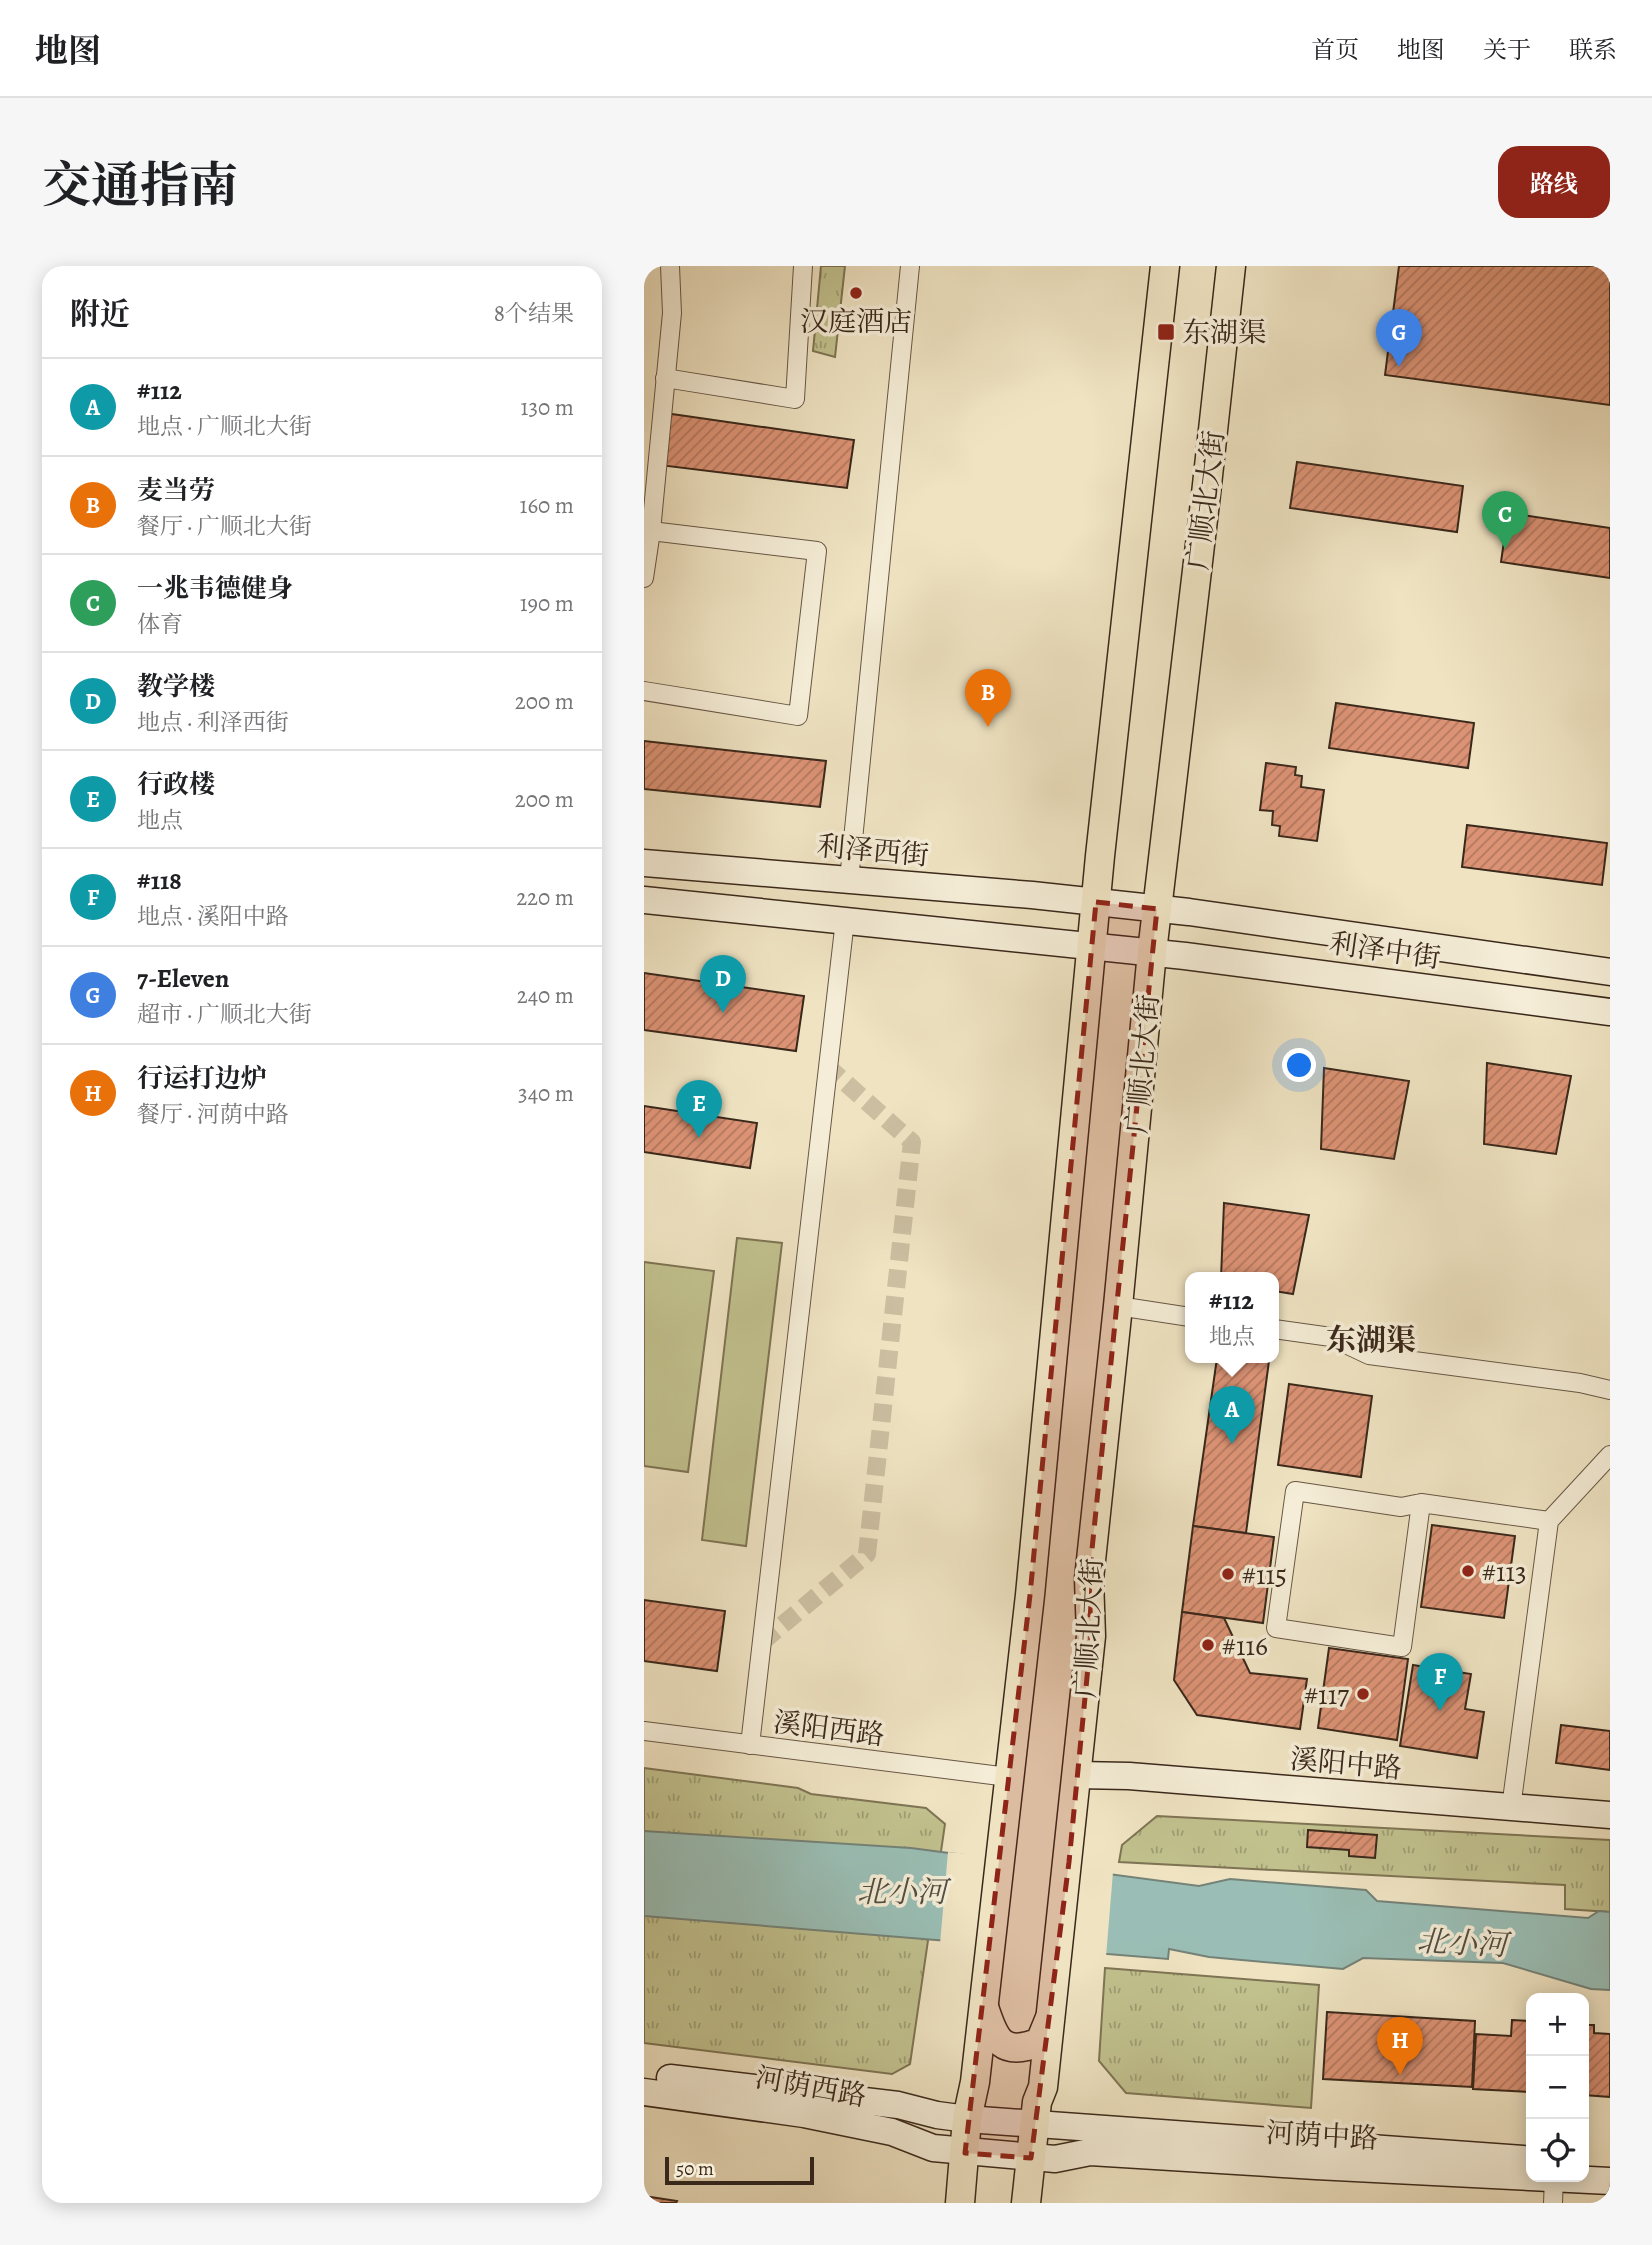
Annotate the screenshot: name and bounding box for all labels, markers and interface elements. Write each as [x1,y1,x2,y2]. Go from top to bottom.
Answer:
text: 地图 [35,28,101,73]
text: 首页 [1311,34,1359,66]
text: 地图 [1397,34,1445,66]
text: 关于 [1483,34,1531,66]
text: 联系 [1569,34,1617,66]
button: 路线 [1498,146,1610,218]
text: 交通指南 [42,152,238,219]
marker: 汉庭酒店 [848,285,864,301]
text: 附近 [70,294,130,334]
text: 8个结果 [494,298,574,329]
place label: 汉庭酒店 [800,303,912,341]
pin: G [1376,309,1422,367]
place label: 东湖渠 [1182,314,1266,352]
marker: 东湖渠 [1156,322,1176,342]
text: #112 [137,373,182,408]
text: A [86,392,100,423]
text: 130 m [521,392,574,423]
text: 地点 · 广顺北大街 [137,411,312,442]
street label: 广顺北大街 [1179,428,1233,572]
text: 麦当劳 [137,473,215,508]
text: B [86,490,100,521]
text: 160 m [520,490,574,521]
pin: C [1482,491,1528,549]
text: 餐厅 · 广顺北大街 [137,511,312,542]
text: 一兆韦德健身 [137,571,293,606]
text: C [86,588,100,619]
text: 190 m [520,588,574,619]
text: 体育 [137,609,183,640]
text: 教学楼 [137,669,215,704]
pin: B [965,669,1011,727]
text: D [85,686,101,717]
text: 200 m [515,686,574,717]
text: 地点 · 利泽西街 [137,707,289,738]
text: 行政楼 [137,767,215,802]
text: E [86,784,100,815]
text: 200 m [515,784,574,815]
text: 地点 [137,805,183,836]
street label: 利泽西街 [815,827,930,875]
text: #118 [137,863,182,898]
text: F [87,882,99,913]
text: 220 m [516,882,574,913]
text: 地点 · 溪阳中路 [137,901,289,932]
street label: 利泽中街 [1327,924,1443,978]
pin: D [700,955,746,1013]
text: 7-Eleven [137,961,229,996]
text: G [85,980,101,1011]
text: 240 m [517,980,574,1011]
street label: 广顺北大街 [1118,993,1168,1135]
text: 超市 · 广顺北大街 [137,999,312,1030]
your location [1282,1048,1316,1082]
text: 行运打边炉 [137,1061,267,1096]
text: H [84,1078,102,1109]
text: 340 m [518,1078,574,1109]
pin: E [676,1080,722,1138]
text: 餐厅 · 河荫中路 [137,1099,289,1130]
popup [1185,1272,1279,1363]
text: #112 [1209,1283,1254,1318]
district label: 东湖渠 [1326,1320,1416,1360]
text: 地点 [1209,1321,1255,1352]
pin: A [1209,1386,1255,1444]
place label: #113 [1482,1553,1527,1591]
place label: #115 [1242,1556,1287,1594]
street label: 广顺北大街 [1066,1557,1112,1699]
marker: #113 [1460,1563,1476,1579]
marker: #115 [1220,1566,1236,1582]
place label: #116 [1222,1627,1268,1665]
marker: #116 [1200,1637,1216,1653]
pin: F [1417,1653,1463,1711]
place label: #117 [1304,1676,1349,1714]
marker: #117 [1355,1686,1371,1702]
street label: 溪阳西路 [771,1703,887,1755]
street label: 溪阳中路 [1288,1740,1403,1788]
water label: 北小河 [857,1872,952,1912]
water label: 北小河 [1416,1921,1513,1966]
map controls [1526,1993,1589,2182]
button: + [1526,1993,1589,2056]
pin: H [1377,2017,1423,2075]
button: − [1526,2056,1589,2119]
street label: 河荫西路 [752,2059,869,2115]
street label: 河荫中路 [1265,2114,1379,2158]
button: locate [1526,2119,1589,2182]
scale bar [665,2154,814,2186]
text: 50 m [676,2156,714,2182]

